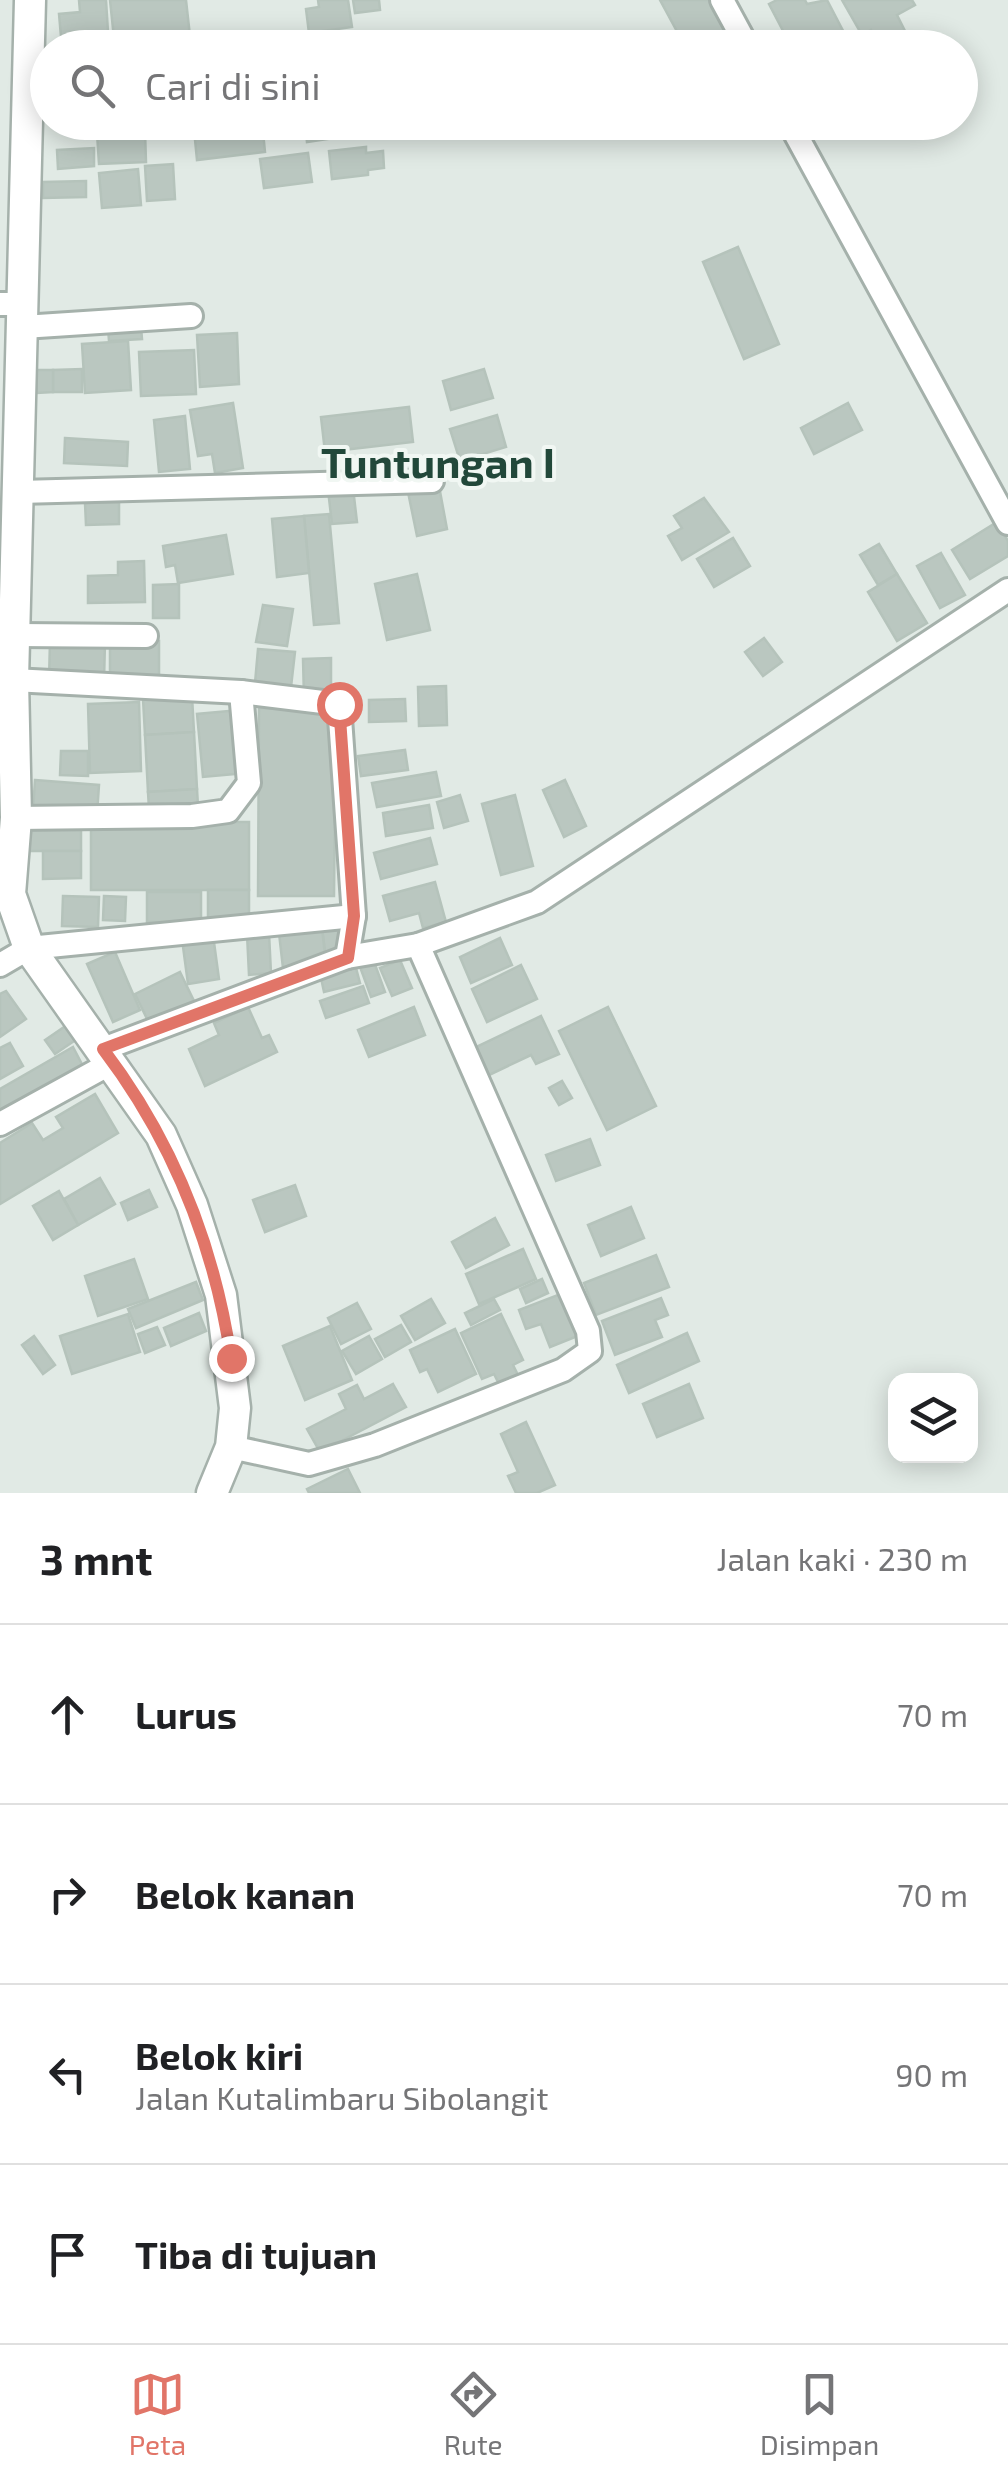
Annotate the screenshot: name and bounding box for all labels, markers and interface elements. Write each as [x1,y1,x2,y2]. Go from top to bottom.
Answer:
search box [30,30,978,140]
icon: search [65,58,120,113]
text: Cari di sini [145,62,321,108]
district label: Tuntungan I [321,436,555,486]
route start [317,682,363,728]
route end [209,1336,255,1382]
map controls [888,1373,978,1463]
button: layers [888,1373,978,1463]
text: 3 mnt [40,1533,152,1583]
text: Jalan kaki · 230 m [717,1539,968,1577]
icon: ahead [40,1687,95,1742]
text: Lurus [135,1691,237,1737]
text: 70 m [897,1695,968,1733]
icon: right [40,1867,95,1922]
text: Belok kanan [135,1871,355,1917]
text: 70 m [897,1875,968,1913]
text: Belok kiri [135,2032,303,2078]
icon: left [40,2047,95,2102]
text: 90 m [895,2055,968,2093]
text: Jalan Kutalimbaru Sibolangit [135,2078,548,2116]
icon: arrive [40,2227,95,2282]
text: Tiba di tujuan [135,2231,377,2277]
tab: Peta [129,2367,186,2461]
tab: Rute [444,2367,503,2461]
tab: Disimpan [760,2367,879,2461]

